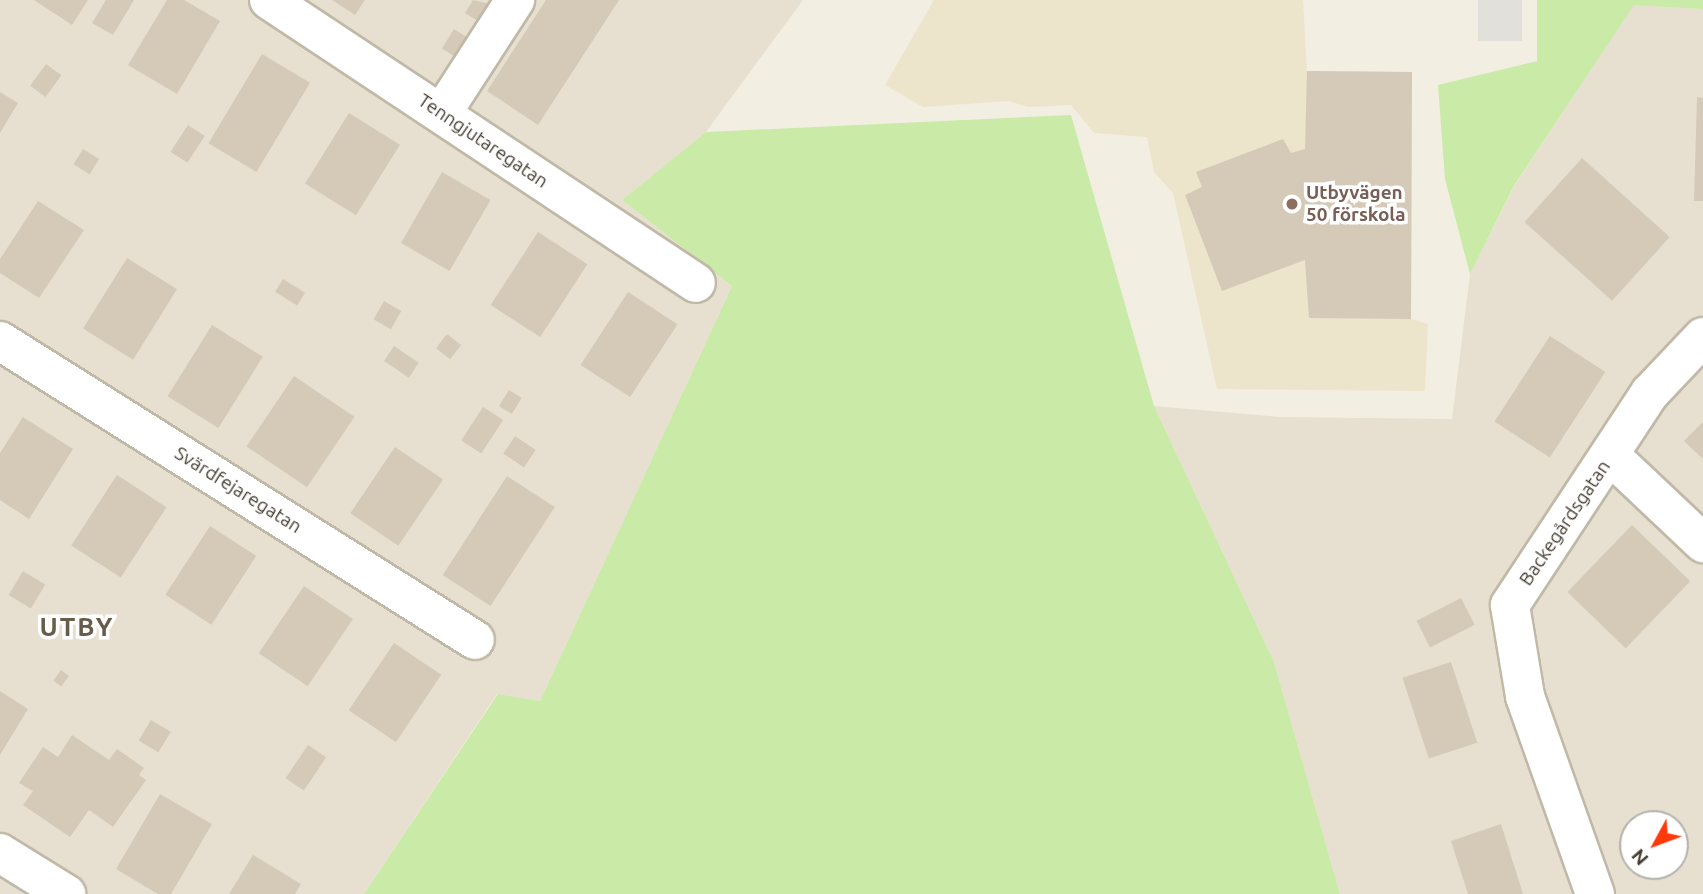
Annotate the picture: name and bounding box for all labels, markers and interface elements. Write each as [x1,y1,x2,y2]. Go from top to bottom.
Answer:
street label: Tenngjutaregatan [414,89,552,193]
place label: Utbyvägen 50 förskola [1306,182,1406,226]
marker: Utbyvägen 50 förskola [1284,196,1300,212]
street label: Svärdfejaregatan [170,442,306,538]
street label: Backegårdsgatan [1515,456,1615,590]
district label: UTBY [40,611,114,643]
north arrow [1619,810,1689,880]
text: N [1627,845,1653,870]

